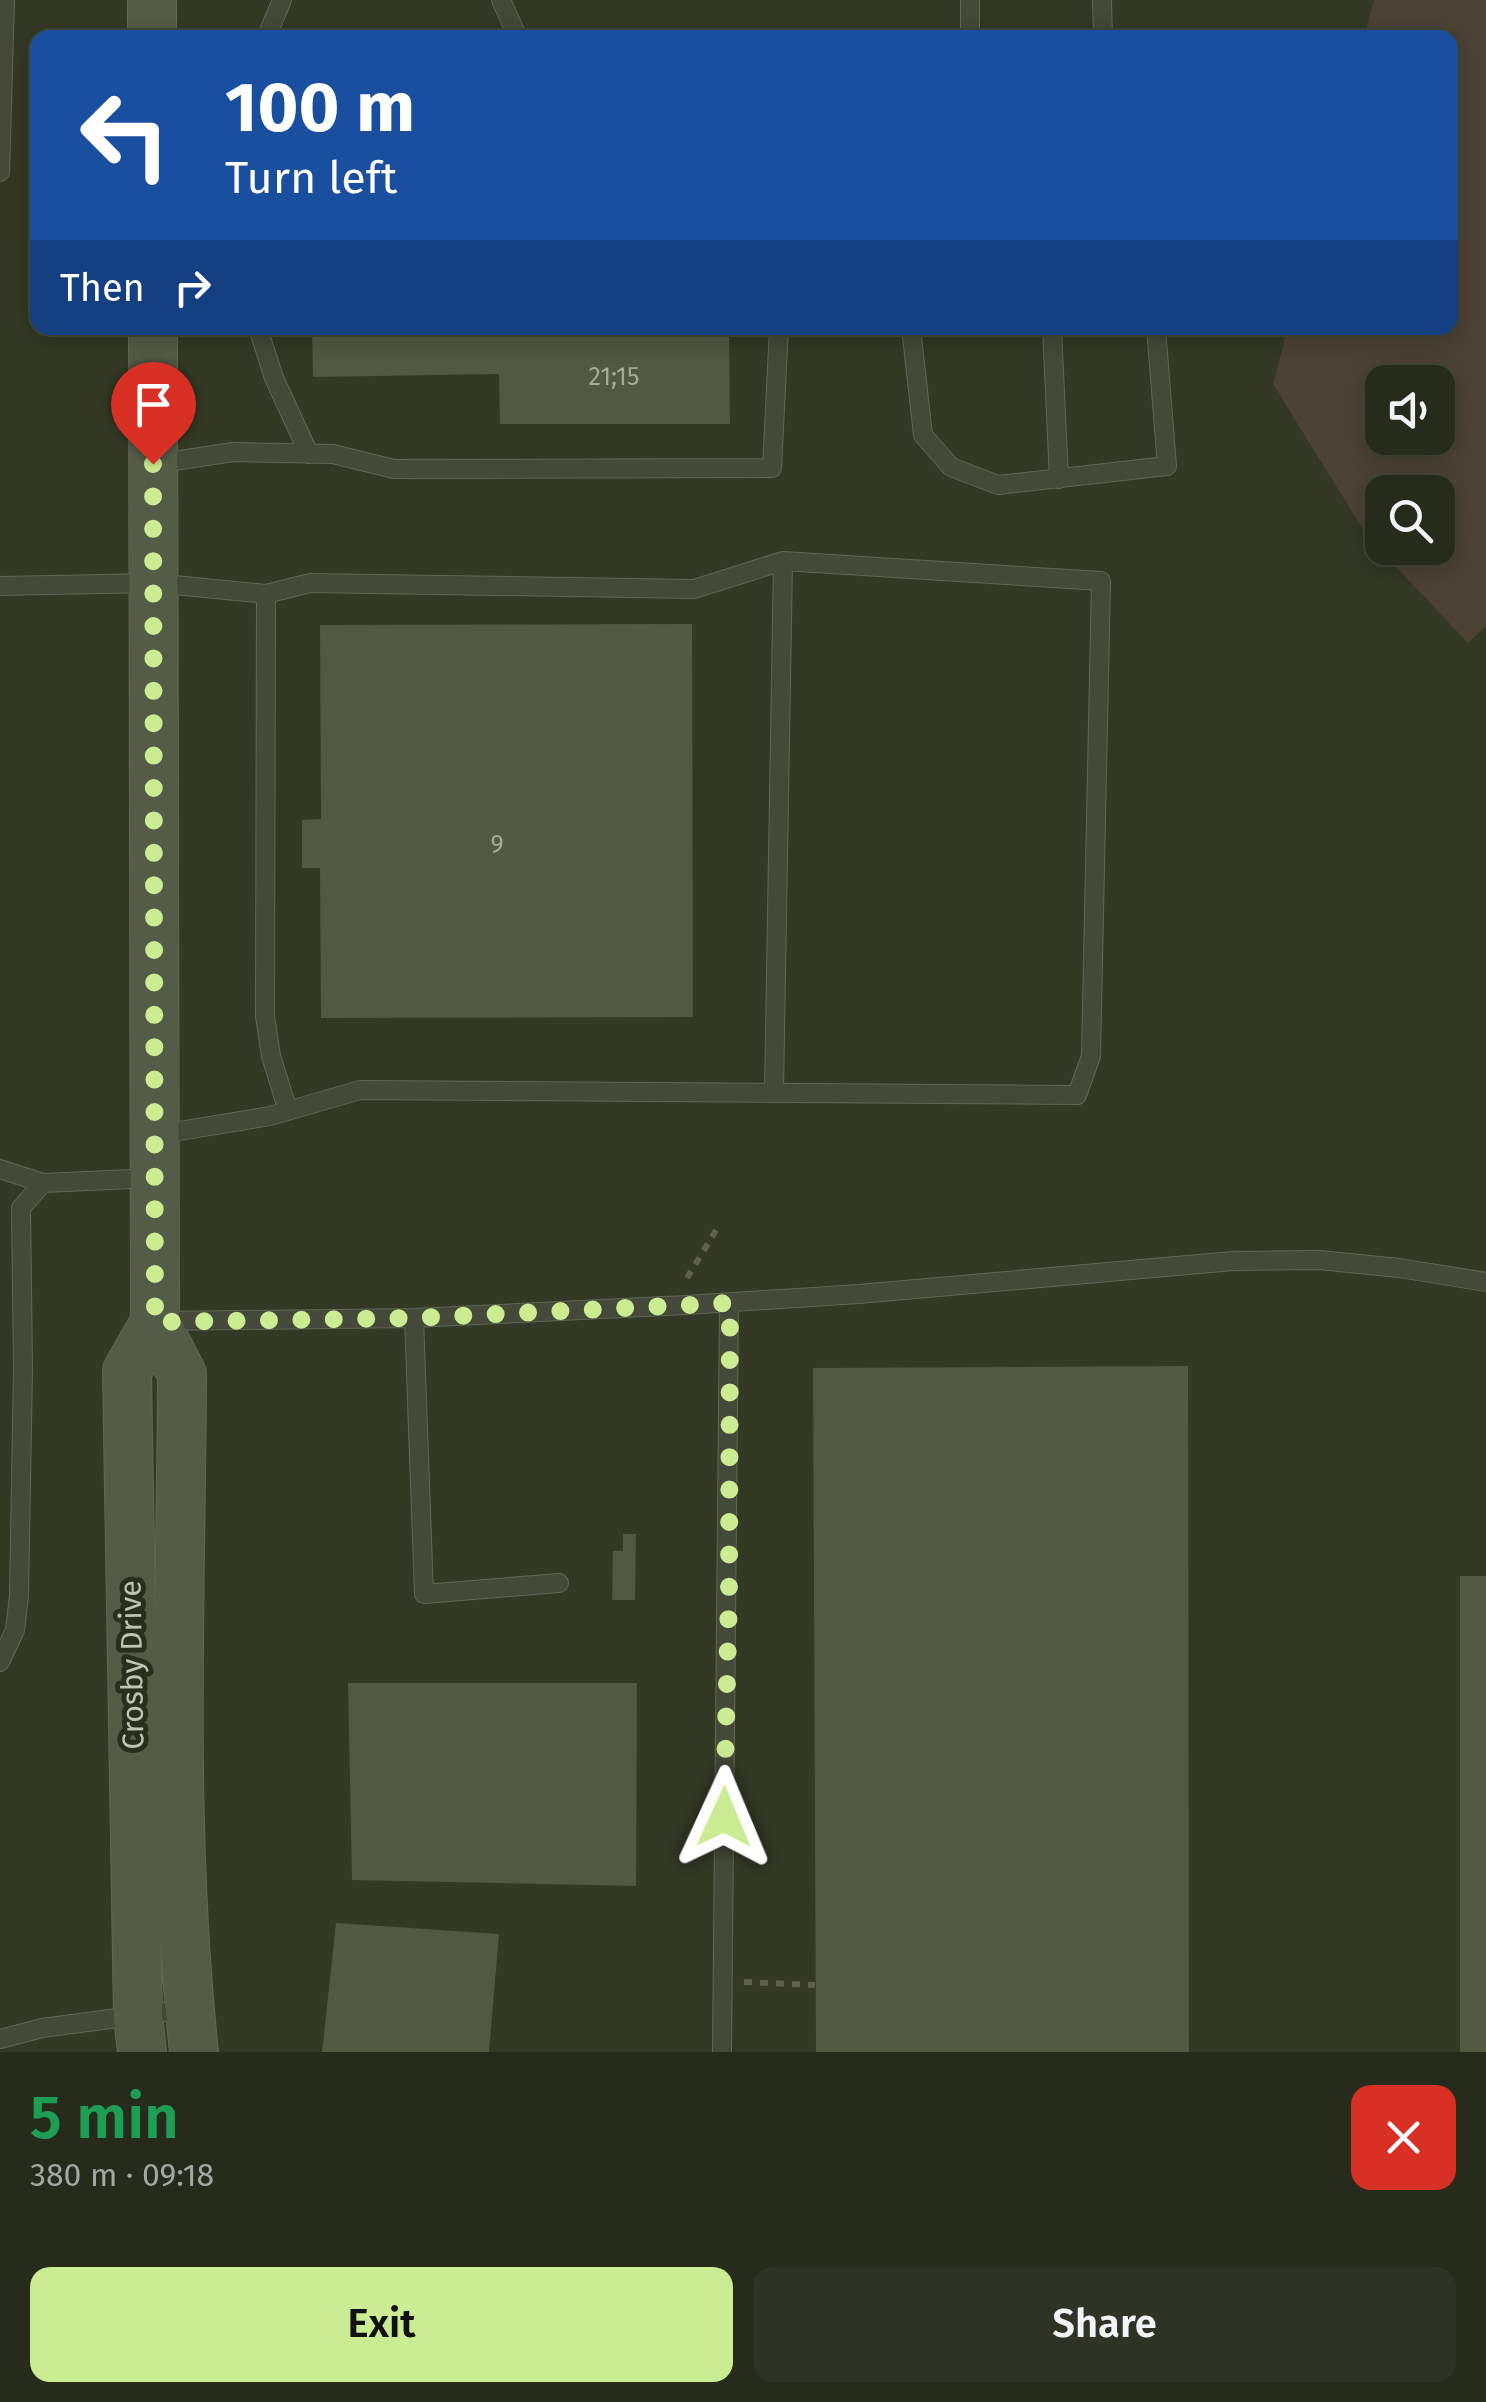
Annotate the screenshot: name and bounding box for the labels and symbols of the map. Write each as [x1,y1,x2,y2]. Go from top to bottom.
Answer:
pin [111,362,196,465]
house number: 21;15 [589,362,639,392]
house number: 9 [490,830,504,860]
street label: Crosby Drive [113,1580,151,1750]
position arrow [672,1765,776,1869]

